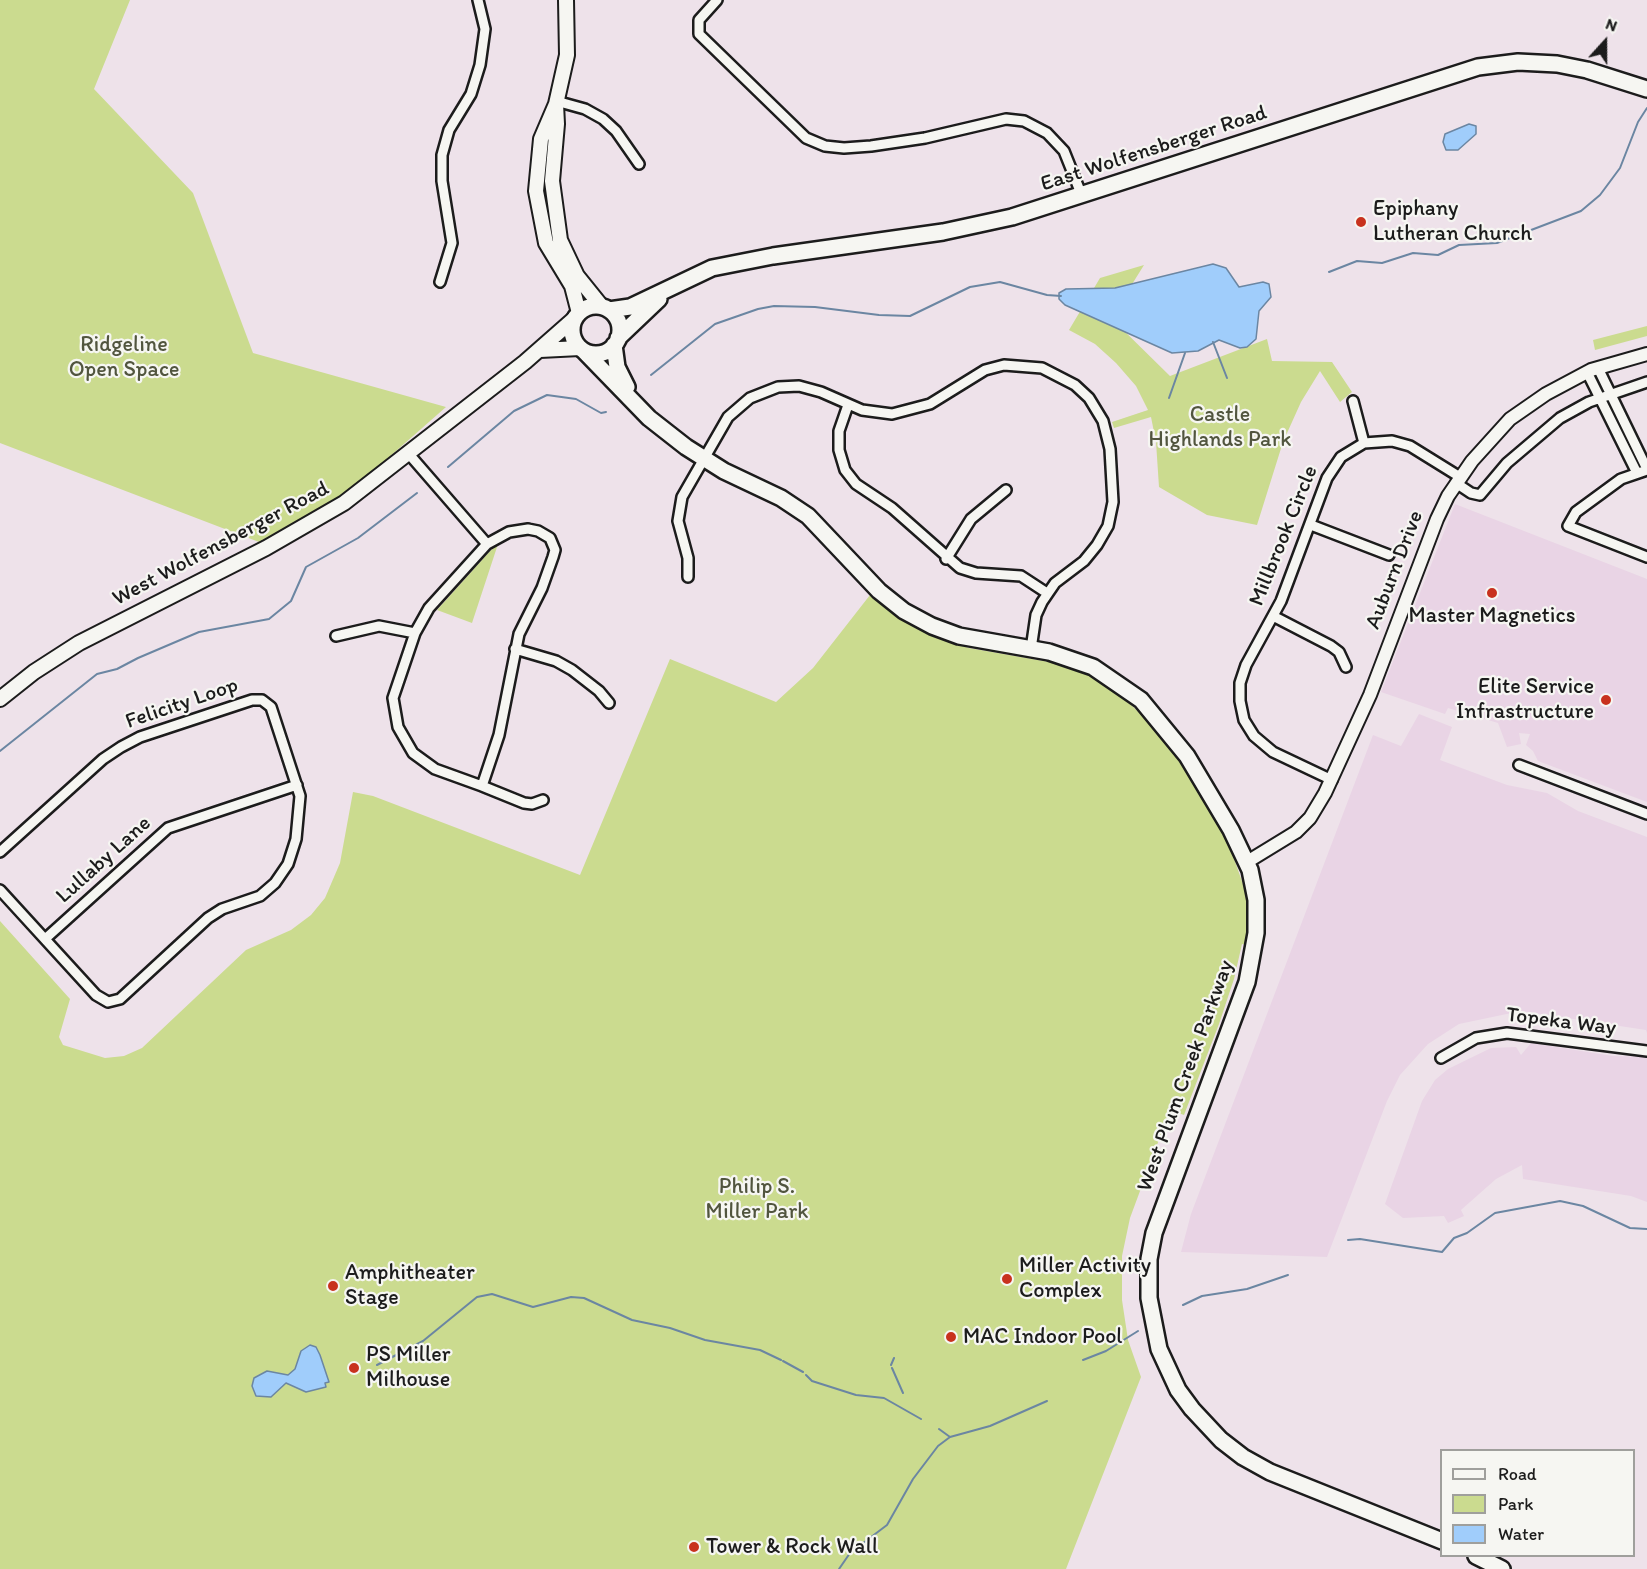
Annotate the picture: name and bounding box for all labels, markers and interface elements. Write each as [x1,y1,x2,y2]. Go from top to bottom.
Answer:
north arrow [1575,12,1635,72]
text: N [1603,14,1620,36]
street label: East Wolfensberger Road [1038,100,1270,198]
place label: Epiphany Lutheran Church [1373,196,1532,248]
marker: Epiphany Lutheran Church [1354,215,1368,229]
park label: Ridgeline Open Space [69,332,179,384]
park label: Castle Highlands Park [1149,402,1291,454]
street label: Millbrook Circle [1244,462,1324,610]
street label: West Wolfensberger Road [108,476,334,612]
street label: Auburn Drive [1360,507,1430,633]
marker: Master Magnetics [1485,586,1499,600]
place label: Master Magnetics [1408,603,1576,629]
street label: Felicity Loop [122,672,242,736]
place label: Elite Service Infrastructure [1456,674,1594,726]
marker: Elite Service Infrastructure [1599,693,1613,707]
street label: Lullaby Lane [51,811,157,909]
street label: West Plum Creek Parkway [1132,957,1240,1195]
street label: Topeka Way [1504,1002,1618,1042]
park label: Philip S. Miller Park [706,1174,808,1226]
place label: Miller Activity Complex [1019,1253,1151,1304]
place label: Amphitheater Stage [345,1260,475,1312]
marker: Miller Activity Complex [1000,1272,1014,1286]
marker: Amphitheater Stage [326,1279,340,1293]
place label: MAC Indoor Pool [963,1324,1123,1350]
marker: MAC Indoor Pool [944,1330,958,1344]
place label: PS Miller Milhouse [366,1342,450,1394]
marker: PS Miller Milhouse [347,1361,361,1375]
legend [1440,1449,1635,1557]
text: Road [1498,1463,1537,1485]
text: Park [1498,1493,1533,1515]
text: Water [1498,1523,1544,1545]
place label: Tower & Rock Wall [706,1534,878,1560]
marker: Tower & Rock Wall [687,1540,701,1554]

